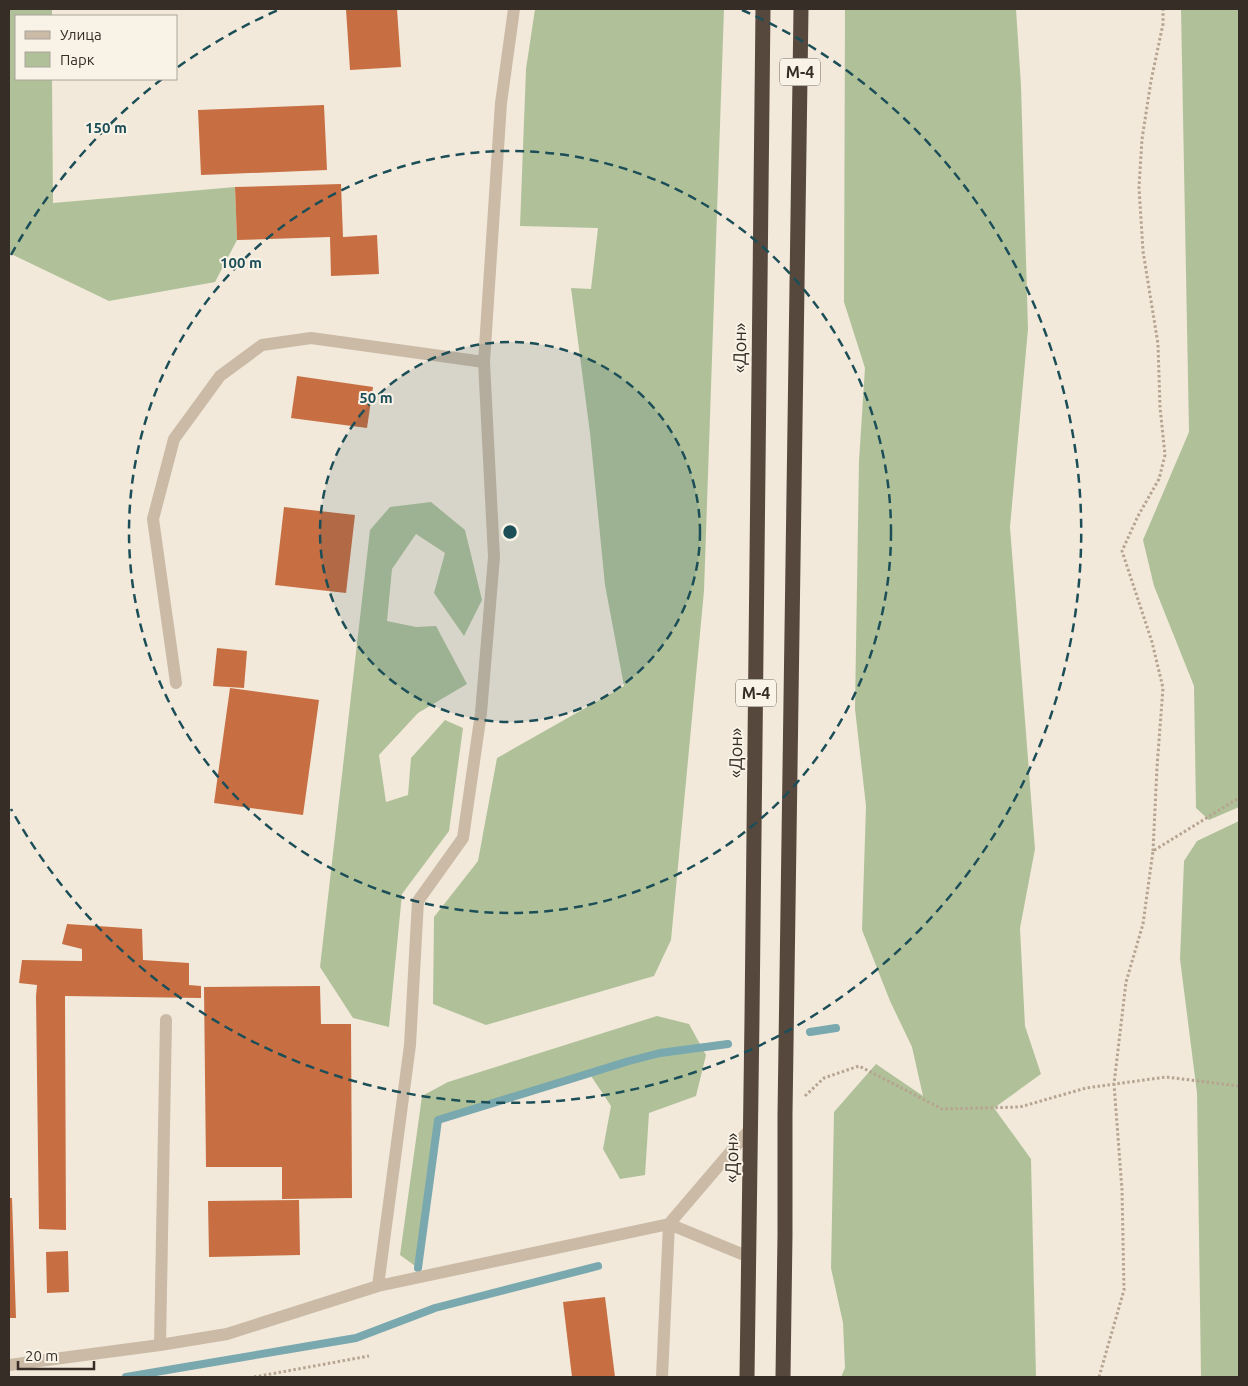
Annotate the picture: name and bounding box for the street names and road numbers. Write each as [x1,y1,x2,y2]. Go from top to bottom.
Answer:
road number: М-4 [780,58,820,86]
street label: «Дон» [729,323,749,373]
road number: М-4 [736,680,776,706]
street label: «Дон» [725,728,745,778]
street label: «Дон» [721,1133,741,1183]

